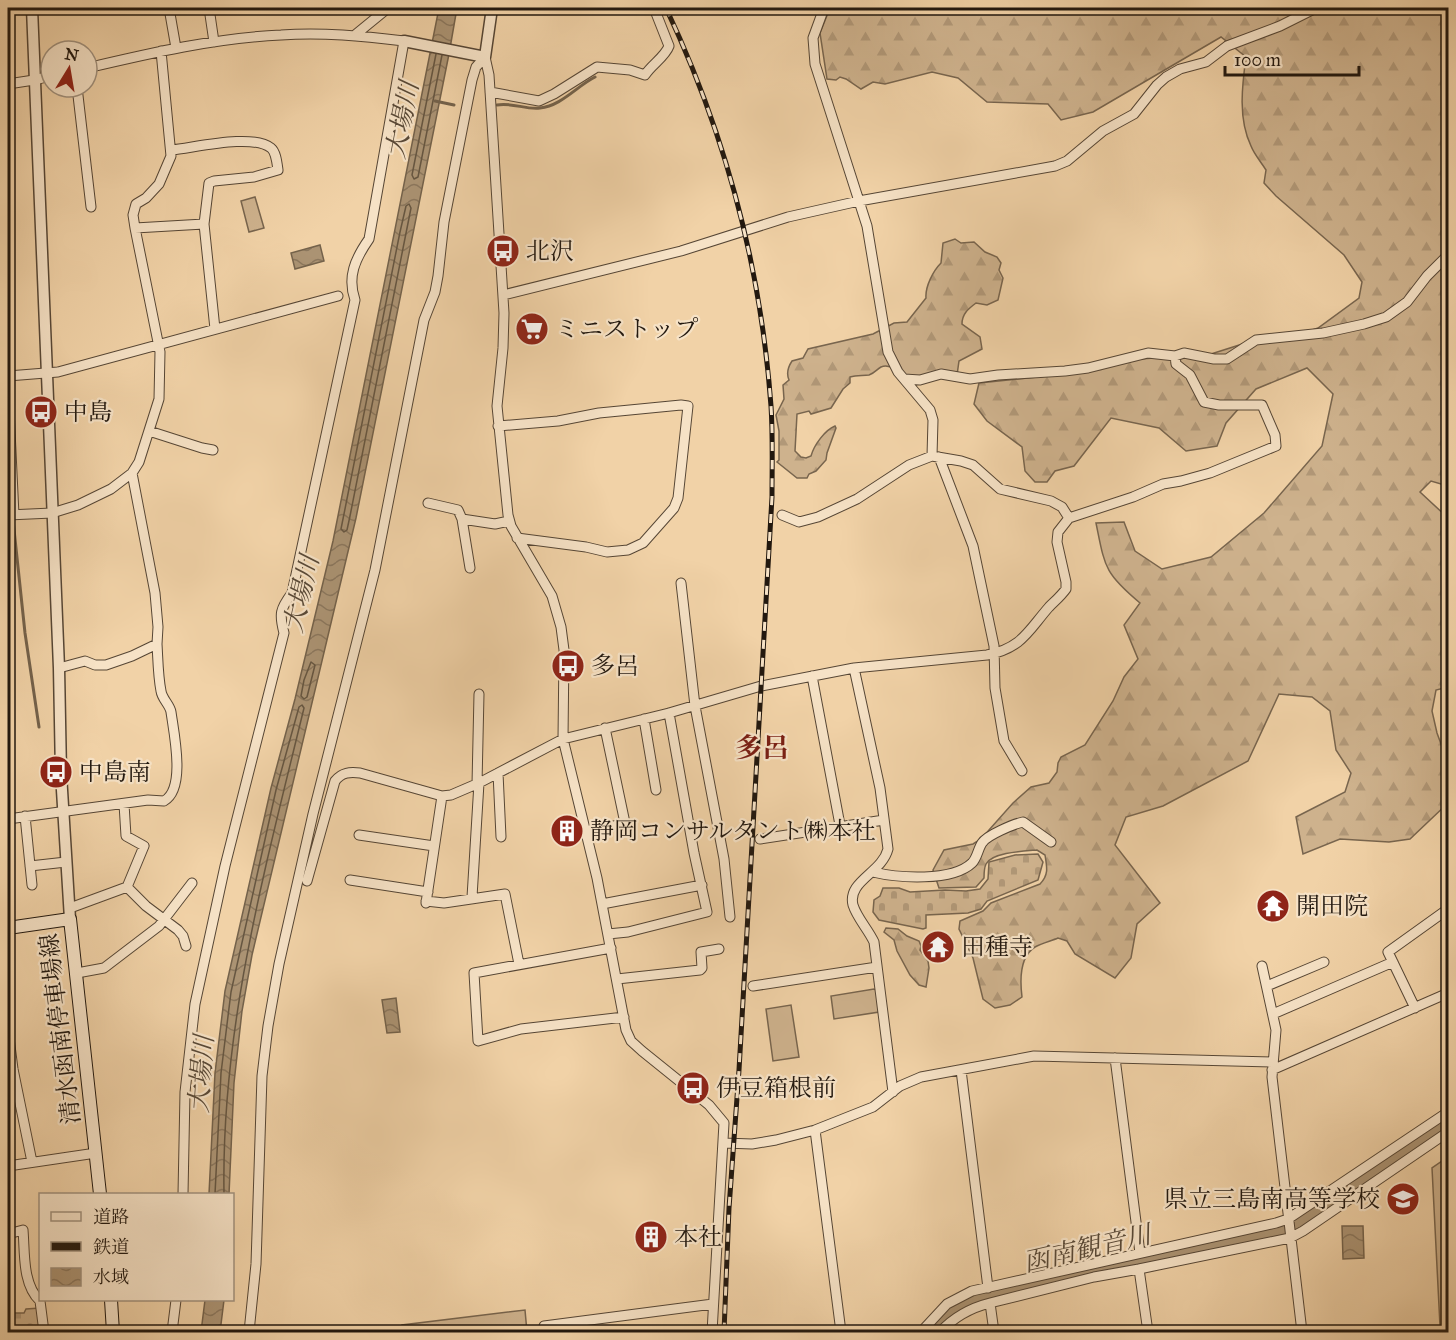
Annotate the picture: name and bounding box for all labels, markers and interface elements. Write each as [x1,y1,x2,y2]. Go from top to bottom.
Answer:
north arrow [39,39,99,99]
scale bar [1225,39,1358,77]
text: N [63,44,81,65]
text: 100 m [1234,49,1281,71]
water label: 大場川 [379,76,426,161]
bus stop icon: 北沢 [485,233,521,269]
place label: 北沢 [526,236,574,266]
supermarket icon: ミニストップ [514,311,550,347]
place label: ミニストップ [555,314,698,344]
bus stop icon: 中島 [23,394,59,430]
place label: 中島 [64,397,112,427]
water label: 大場川 [277,549,326,636]
bus stop icon: 多呂 [550,648,586,684]
place label: 多呂 [591,651,639,681]
district label: 多呂 [735,731,789,764]
bus stop icon: 中島南 [38,754,74,790]
place label: 中島南 [79,757,151,787]
building icon: 静岡コンサルタント㈱本社 [549,813,585,849]
place label: 静岡コンサルタント㈱本社 [590,816,876,846]
temple icon: 開田院 [1255,888,1291,924]
place label: 開田院 [1296,891,1368,921]
temple icon: 田種寺 [920,929,956,965]
street label: 清水函南停車場線 [33,932,87,1126]
place label: 田種寺 [961,932,1033,962]
water label: 大場川 [182,1031,220,1114]
bus stop icon: 伊豆箱根前 [675,1070,711,1106]
place label: 伊豆箱根前 [716,1073,836,1103]
school or university icon: 県立三島南高等学校 [1385,1181,1421,1217]
place label: 県立三島南高等学校 [1164,1184,1380,1214]
legend [39,1193,234,1301]
text: 道路 [93,1206,129,1228]
water label: 函南観音川 [1020,1217,1157,1278]
building icon: 本社 [633,1219,669,1255]
place label: 本社 [674,1222,722,1252]
text: 鉄道 [93,1236,129,1258]
text: 水域 [93,1266,129,1288]

